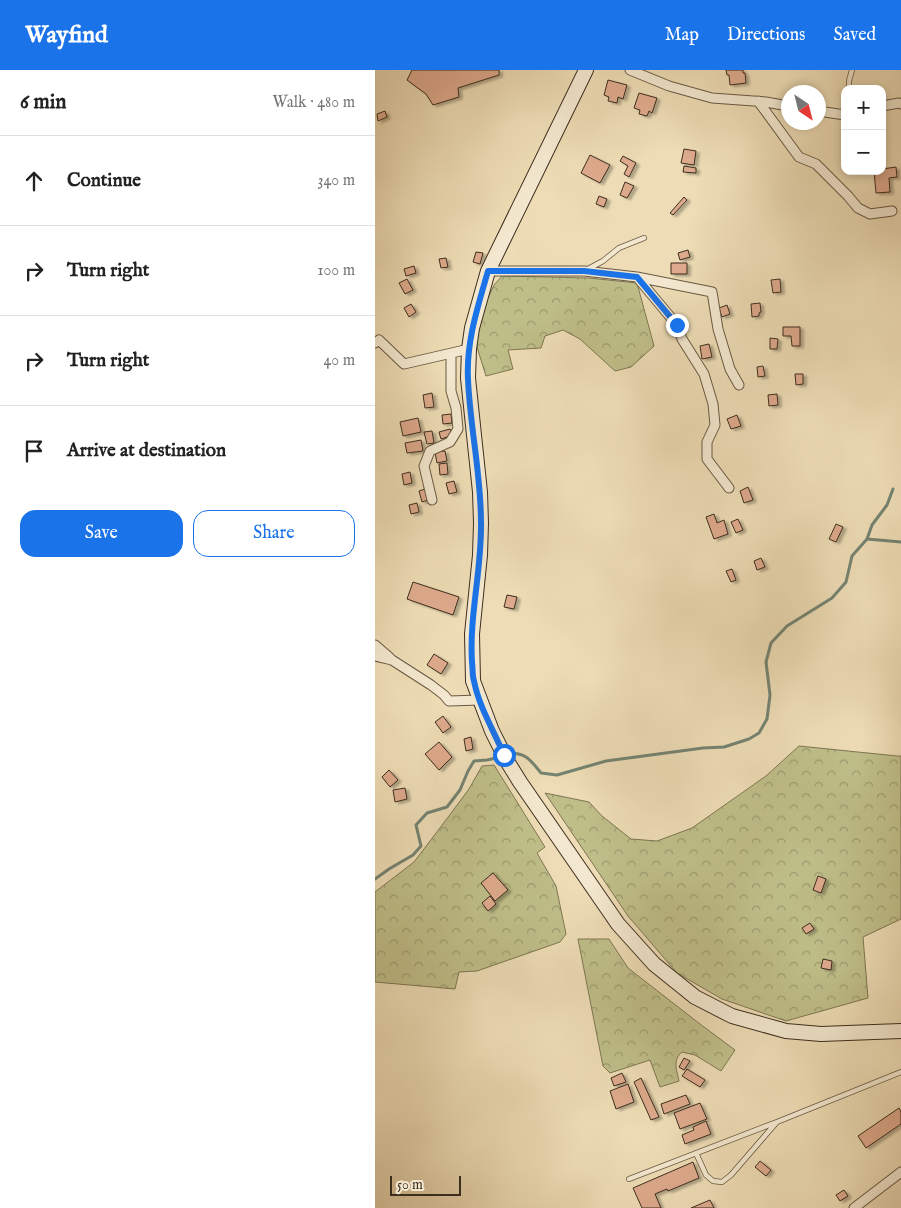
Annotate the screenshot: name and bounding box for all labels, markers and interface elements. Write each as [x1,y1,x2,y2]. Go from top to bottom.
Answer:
text: Wayfind [25,20,108,51]
text: Map [665,24,699,47]
text: Directions [727,24,805,47]
text: Saved [833,24,876,47]
north arrow [781,85,826,130]
map controls [841,85,886,175]
button: + [841,85,886,130]
text: 6 min [20,89,66,116]
text: Walk · 480 m [273,93,355,113]
button: − [841,130,886,175]
icon: ahead [20,167,48,195]
text: Continue [67,169,141,193]
text: 340 m [317,171,355,191]
icon: right [20,257,48,285]
text: Turn right [67,259,149,283]
text: 100 m [318,261,355,281]
route end [666,314,689,337]
icon: right [20,347,48,375]
text: Turn right [67,349,149,373]
text: 40 m [323,351,355,371]
icon: arrive [20,437,48,465]
text: Arrive at destination [67,439,226,463]
button: Save [20,510,183,557]
button: Share [193,510,355,557]
route start [493,744,516,767]
scale bar [390,1173,461,1196]
text: 50 m [397,1176,423,1194]

